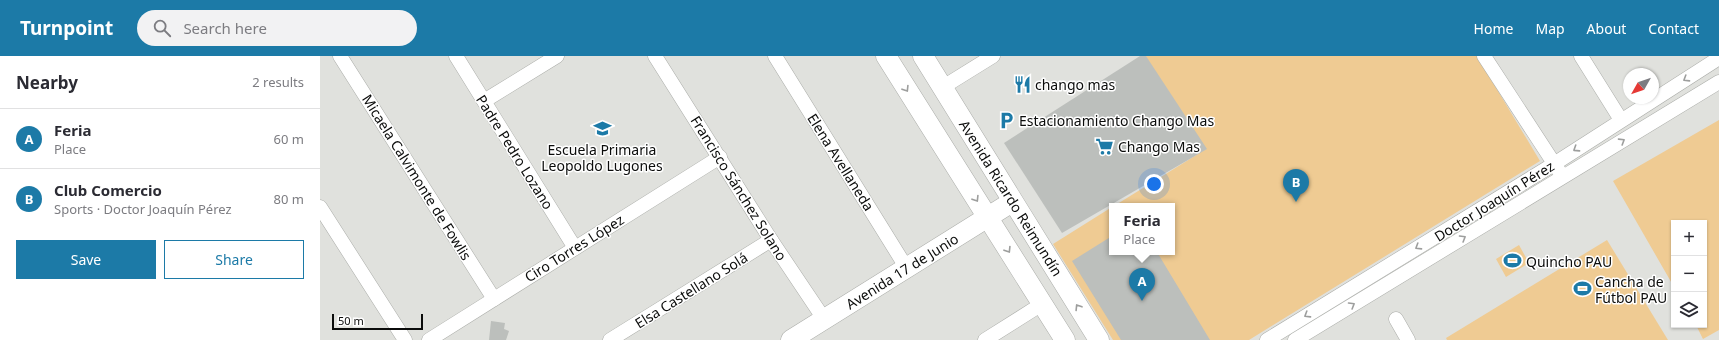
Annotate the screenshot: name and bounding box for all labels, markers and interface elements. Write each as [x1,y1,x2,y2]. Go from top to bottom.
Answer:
search box [137,10,417,46]
text: Turnpoint [20,15,113,41]
icon: search [151,17,173,39]
text: Search here [183,18,267,38]
text: Home [1474,19,1513,38]
text: Map [1535,19,1565,38]
text: About [1587,19,1626,38]
text: Contact [1648,19,1699,38]
north arrow [1623,68,1659,104]
text: Nearby [16,71,78,94]
text: 2 results [252,73,304,91]
restaurant icon: chango mas [1012,74,1032,94]
one-way arrow [1683,74,1690,82]
place label: chango mas [1035,75,1116,94]
one-way arrow [902,85,909,92]
street label: Micaela Calvimonte de Fowlis [358,90,476,264]
street label: Padre Pedro Lozano [472,91,558,213]
street label: Elena Avellaneda [803,110,879,214]
parking icon: Estacionamiento Chango Mas [996,110,1016,130]
place label: Estacionamiento Chango Mas [1019,111,1214,130]
street label: Francisco Sánchez Solano [687,112,791,264]
street label: Avenida Ricardo Reimundín [955,116,1067,280]
school or university icon: Escuela Primaria Leopoldo Lugones [592,119,612,139]
text: Feria [54,120,91,140]
text: A [25,130,34,148]
text: 60 m [274,130,304,148]
supermarket icon: Chango Mas [1095,136,1115,156]
place label: Chango Mas [1118,137,1200,156]
one-way arrow [1618,139,1625,146]
text: Place [54,140,86,158]
place label: Escuela Primaria Leopoldo Lugones [541,140,663,175]
one-way arrow [1574,144,1581,151]
street label: Doctor Joaquín Pérez [1431,156,1558,246]
pin: B [1283,169,1309,202]
your location [1144,174,1164,194]
text: Club Comercio [54,180,162,200]
text: B [25,190,33,208]
text: 80 m [274,190,304,208]
one-way arrow [971,195,978,202]
text: Sports · Doctor Joaquín Pérez [54,200,232,218]
popup [1109,203,1175,255]
street label: Ciro Torres López [521,210,628,286]
text: Feria [1123,210,1161,230]
map controls [1671,220,1707,328]
button: + [1671,220,1707,256]
street label: Avenida 17 de Junio [842,229,962,313]
text: Place [1123,230,1155,248]
one-way arrow [1459,236,1466,243]
button: Save [16,240,156,279]
button: Share [164,240,304,279]
one-way arrow [1415,242,1422,250]
one-way arrow [1003,246,1011,253]
street label: Elsa Castellano Solá [631,248,751,332]
sports icon: Quincho PAU [1503,251,1523,271]
place label: Quincho PAU [1526,252,1612,271]
button: − [1671,256,1707,292]
pin: A [1129,268,1155,301]
place label: Cancha de Fútbol PAU [1595,272,1667,307]
sports icon: Cancha de Fútbol PAU [1572,279,1592,299]
button: layers [1671,292,1707,328]
one-way arrow [1348,303,1355,310]
one-way arrow [1075,304,1083,311]
one-way arrow [1304,310,1311,318]
scale bar [332,312,423,331]
text: 50 m [338,313,364,328]

